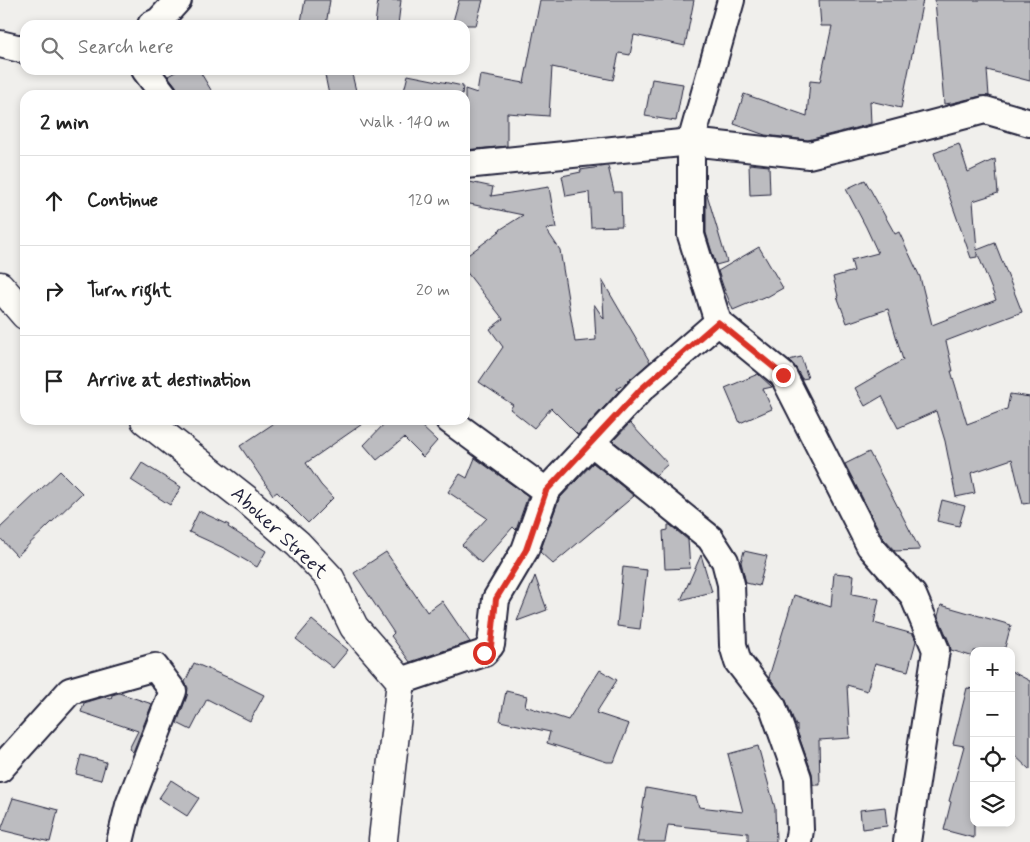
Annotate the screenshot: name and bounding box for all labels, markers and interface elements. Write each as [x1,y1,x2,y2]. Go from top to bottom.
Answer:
search box [20,20,470,75]
icon: search [38,34,66,62]
text: Search here [78,35,174,60]
text: 2 min [40,109,89,137]
text: Walk · 140 m [360,112,450,133]
icon: ahead [40,187,68,215]
text: Continue [87,188,158,213]
text: 120 m [408,190,450,211]
icon: right [40,277,68,305]
text: Turn right [87,278,171,303]
text: 20 m [416,280,450,301]
route end [772,364,795,387]
icon: arrive [40,367,68,395]
text: Arrive at destination [87,368,251,393]
street label: Aboker Street [225,481,334,585]
route start [473,642,496,665]
map controls [970,647,1015,827]
button: + [970,647,1015,692]
button: − [970,692,1015,737]
button: locate [970,737,1015,782]
button: layers [970,782,1015,827]

